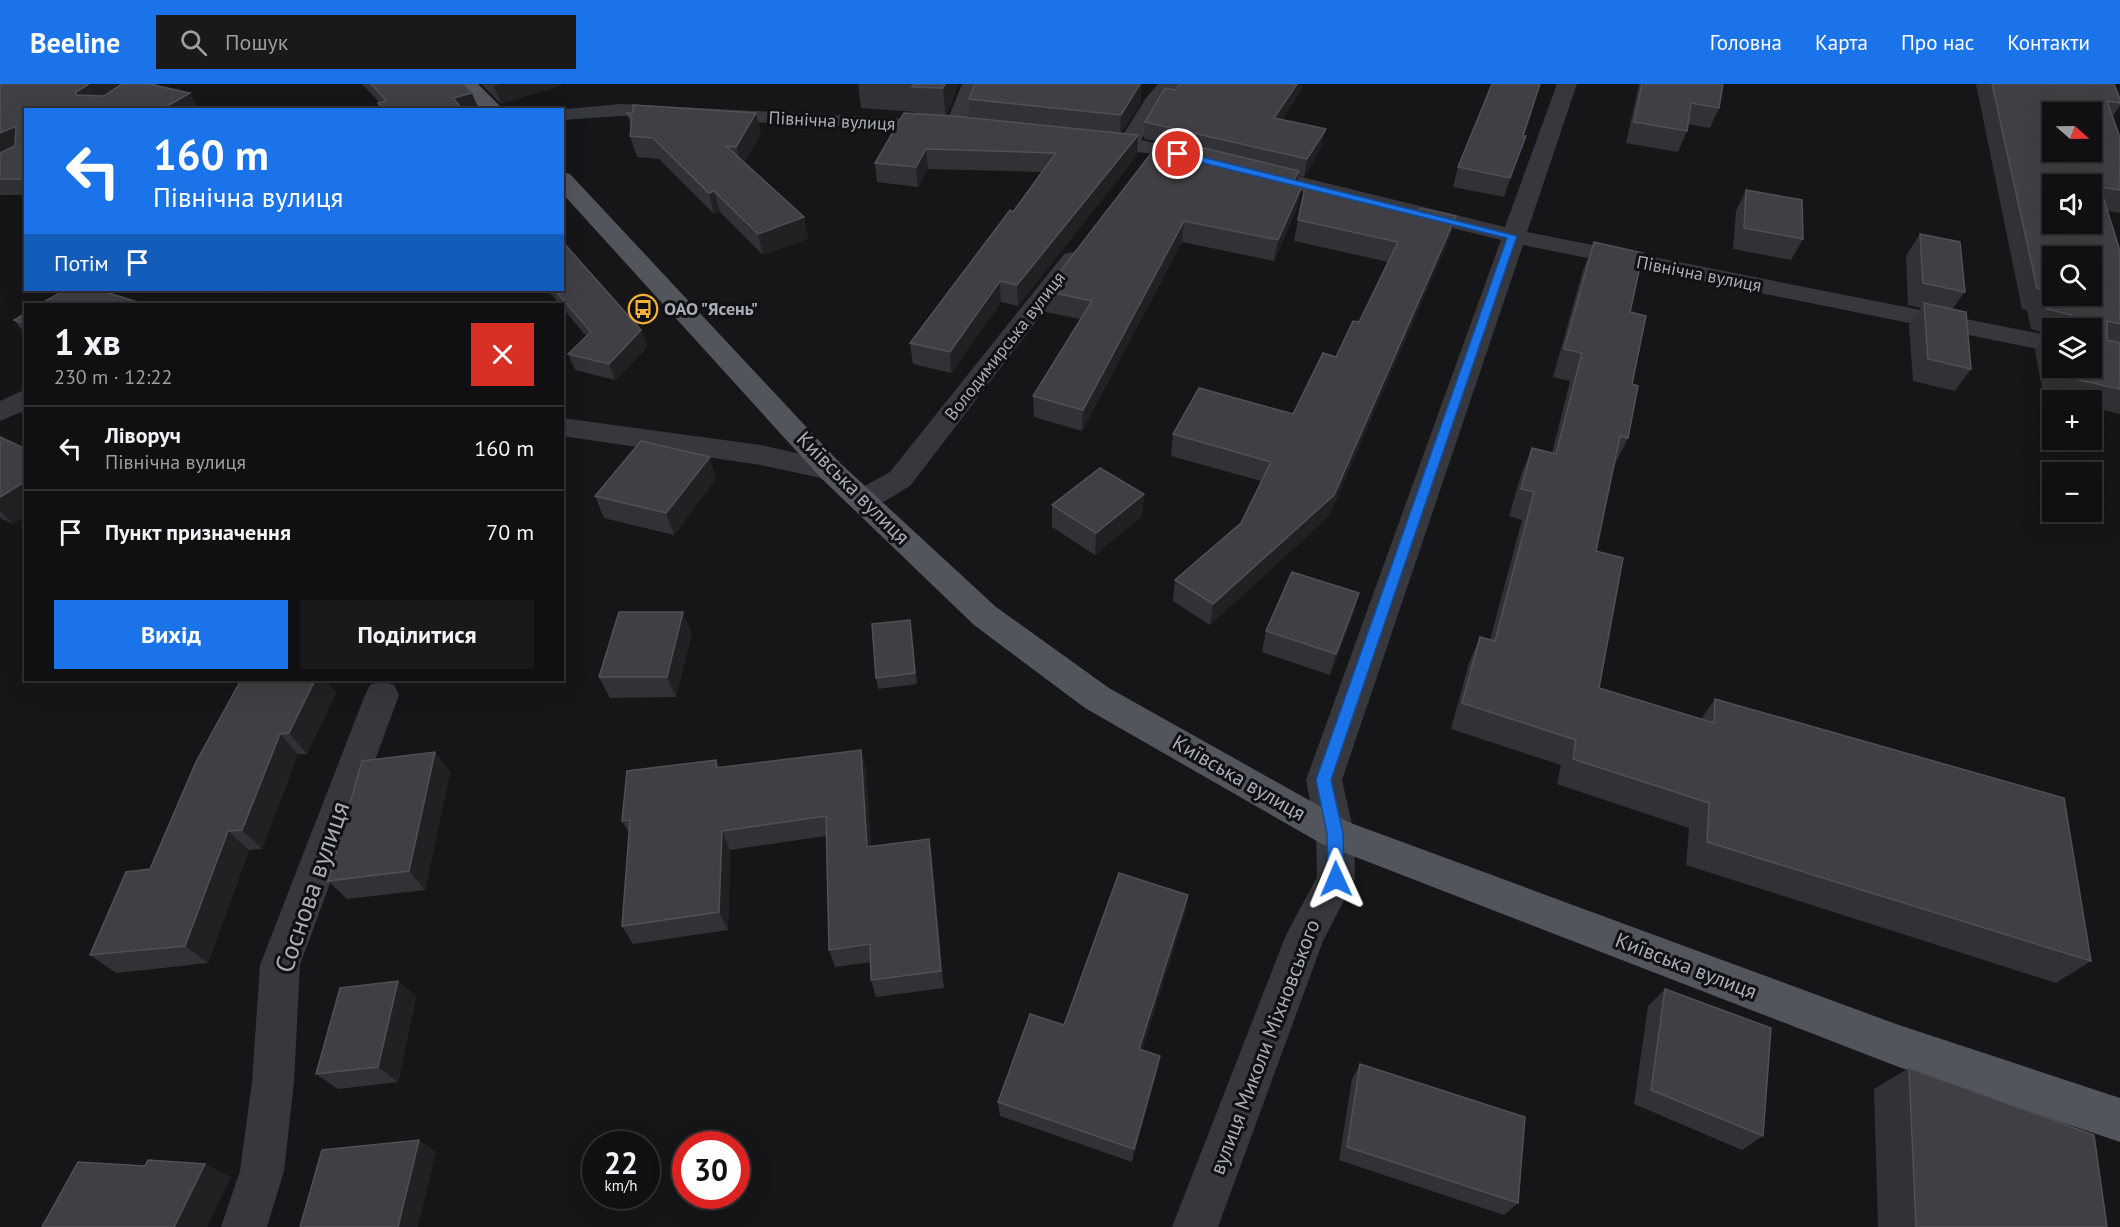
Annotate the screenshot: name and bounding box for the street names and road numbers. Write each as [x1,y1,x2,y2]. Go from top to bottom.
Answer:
street label: Північна вулиця [768,106,896,135]
street label: Північна вулиця [1635,250,1764,297]
street label: Володимирська вулиця [939,267,1070,425]
street label: Київська вулиця [791,425,916,550]
street label: Київська вулиця [1168,729,1311,827]
street label: Соснова вулиця [267,797,356,977]
street label: вулиця Миколи Міхновського [1203,916,1326,1178]
street label: Київська вулиця [1612,926,1761,1005]

